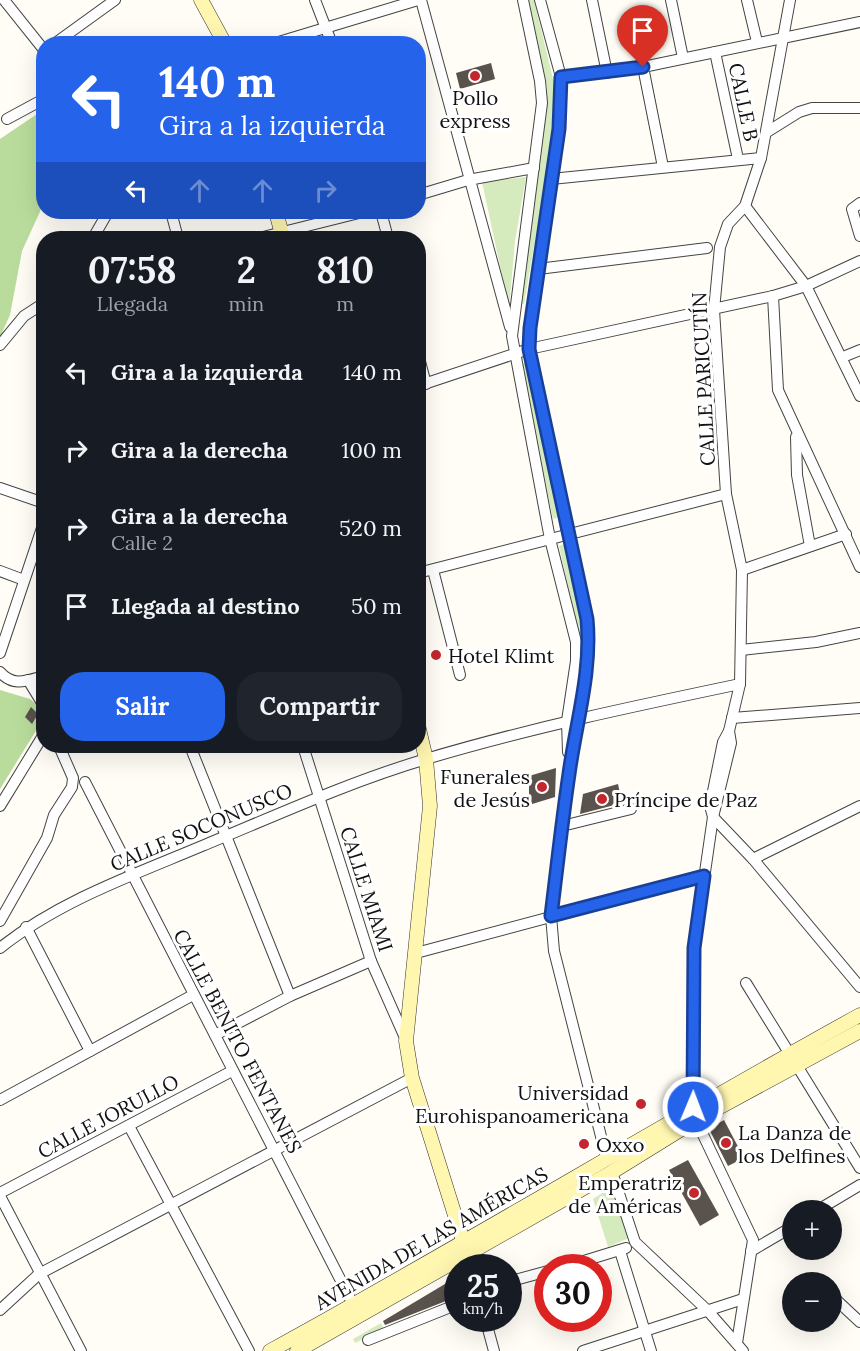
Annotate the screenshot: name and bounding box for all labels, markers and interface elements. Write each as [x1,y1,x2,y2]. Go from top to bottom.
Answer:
pin [617,5,668,67]
icon: arrive [626,14,659,47]
text: 140 m [159,55,275,109]
icon: left [60,60,138,138]
street label: CALLE B [724,60,764,144]
marker: Pollo express [468,69,482,83]
place label: Pollo express [439,85,511,133]
text: Gira a la izquierda [159,108,386,142]
icon: left [120,174,153,207]
icon: ahead [183,174,216,207]
icon: ahead [246,174,279,207]
icon: right [309,174,342,207]
text: 07:58 [88,247,177,293]
text: 2 [237,247,256,293]
text: 810 [316,247,374,293]
text: Llegada [97,291,168,316]
text: min [229,291,264,316]
text: m [336,291,354,316]
street label: CALLE PARICUTÍN [686,292,720,466]
icon: left [60,356,93,389]
text: Gira a la izquierda [111,358,303,386]
text: 140 m [343,358,402,386]
icon: right [60,434,93,467]
text: Gira a la derecha [111,436,288,464]
text: 100 m [341,436,402,464]
text: Gira a la derecha [111,502,288,530]
icon: right [60,512,93,545]
text: 520 m [339,514,402,542]
text: Calle 2 [111,530,173,555]
icon: arrive [60,590,93,623]
text: Llegada al destino [111,592,300,620]
text: 50 m [351,592,402,620]
place label: Hotel Klimt [448,643,555,668]
marker: Hotel Klimt [429,648,443,662]
button: Salir [60,672,225,741]
button: Compartir [237,672,402,741]
place label: Funerales de Jesús [440,764,530,812]
street label: CALLE SOCONUSCO [106,777,296,877]
marker: Funerales de Jesús [535,780,549,794]
place label: Príncipe de Paz [614,787,757,812]
marker: Príncipe de Paz [595,792,609,806]
street label: CALLE MIAMI [335,823,399,955]
street label: CALLE BENITO FENTANES [168,925,308,1157]
street label: CALLE JORULLO [33,1068,183,1164]
position arrow [661,1075,725,1139]
place label: Universidad Eurohispanoamericana [415,1080,629,1128]
marker: Universidad Eurohispanoamericana [634,1097,648,1111]
place label: La Danza de los Delfines [738,1120,852,1168]
place label: Oxxo [596,1132,645,1157]
marker: La Danza de los Delfines [719,1136,733,1150]
marker: Oxxo [577,1137,591,1151]
street label: AVENIDA DE LAS AMÉRICAS [309,1161,552,1316]
place label: Emperatriz de Américas [568,1170,682,1218]
marker: Emperatriz de Américas [687,1186,701,1200]
map controls [782,1200,842,1332]
button: + [782,1200,842,1260]
speed limit sign: 30 [534,1254,612,1332]
text: 25 [467,1267,499,1305]
button: − [782,1272,842,1332]
text: km/h [463,1299,503,1318]

